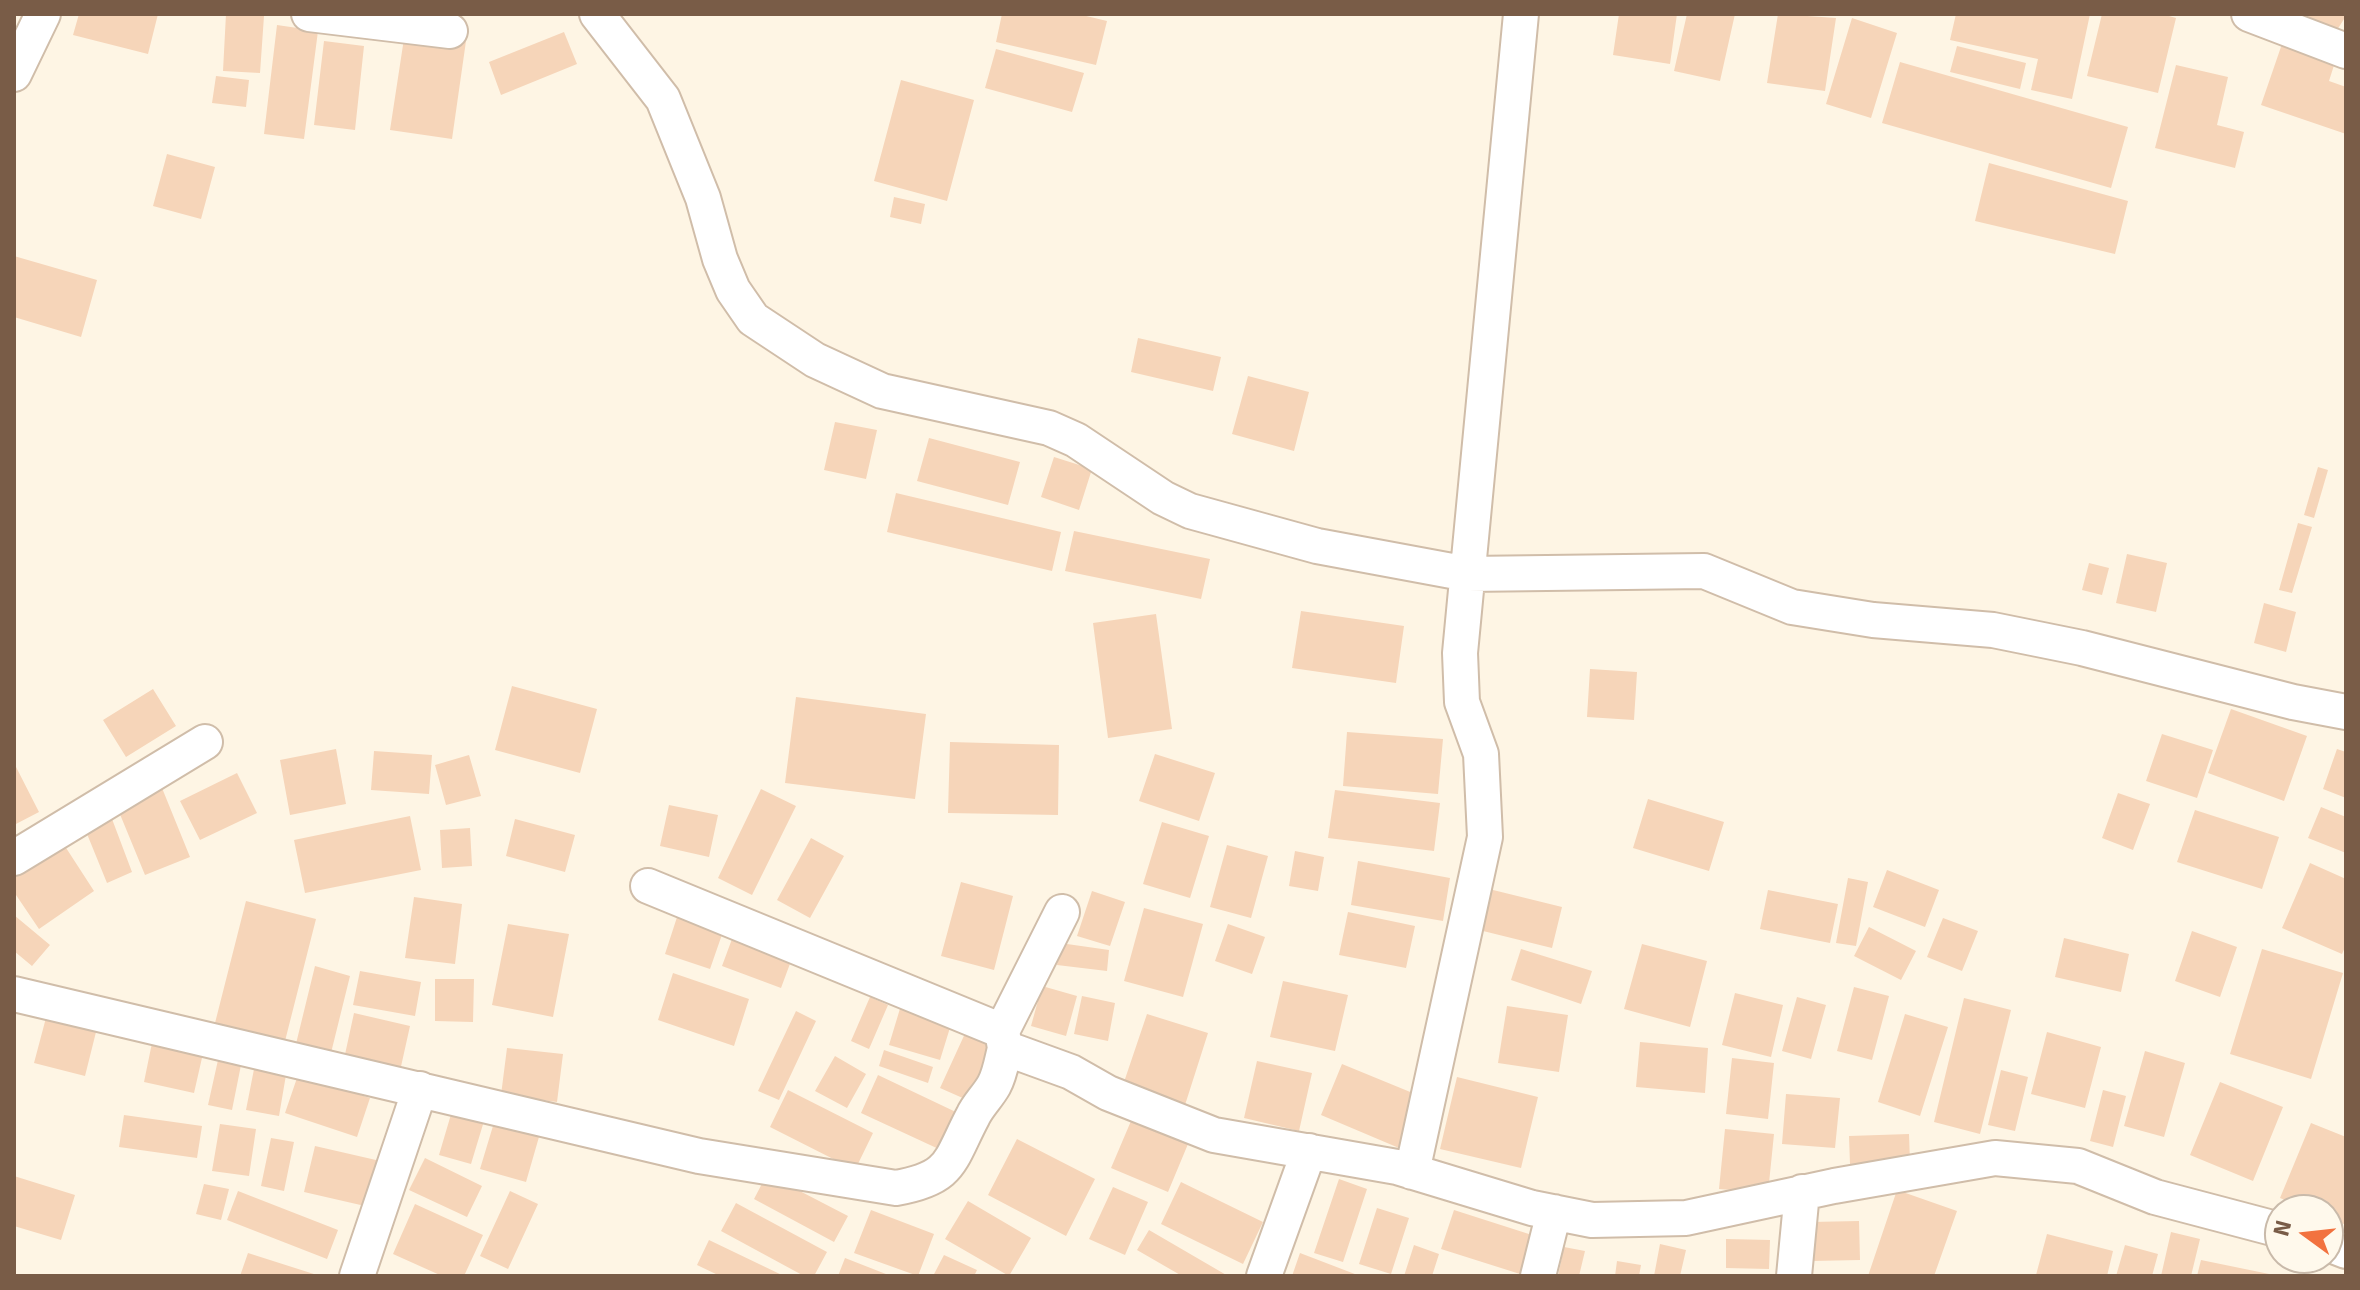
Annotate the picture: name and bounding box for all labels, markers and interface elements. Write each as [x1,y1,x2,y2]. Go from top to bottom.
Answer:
north arrow [2264,1194,2344,1274]
text: N [2267,1217,2297,1239]

